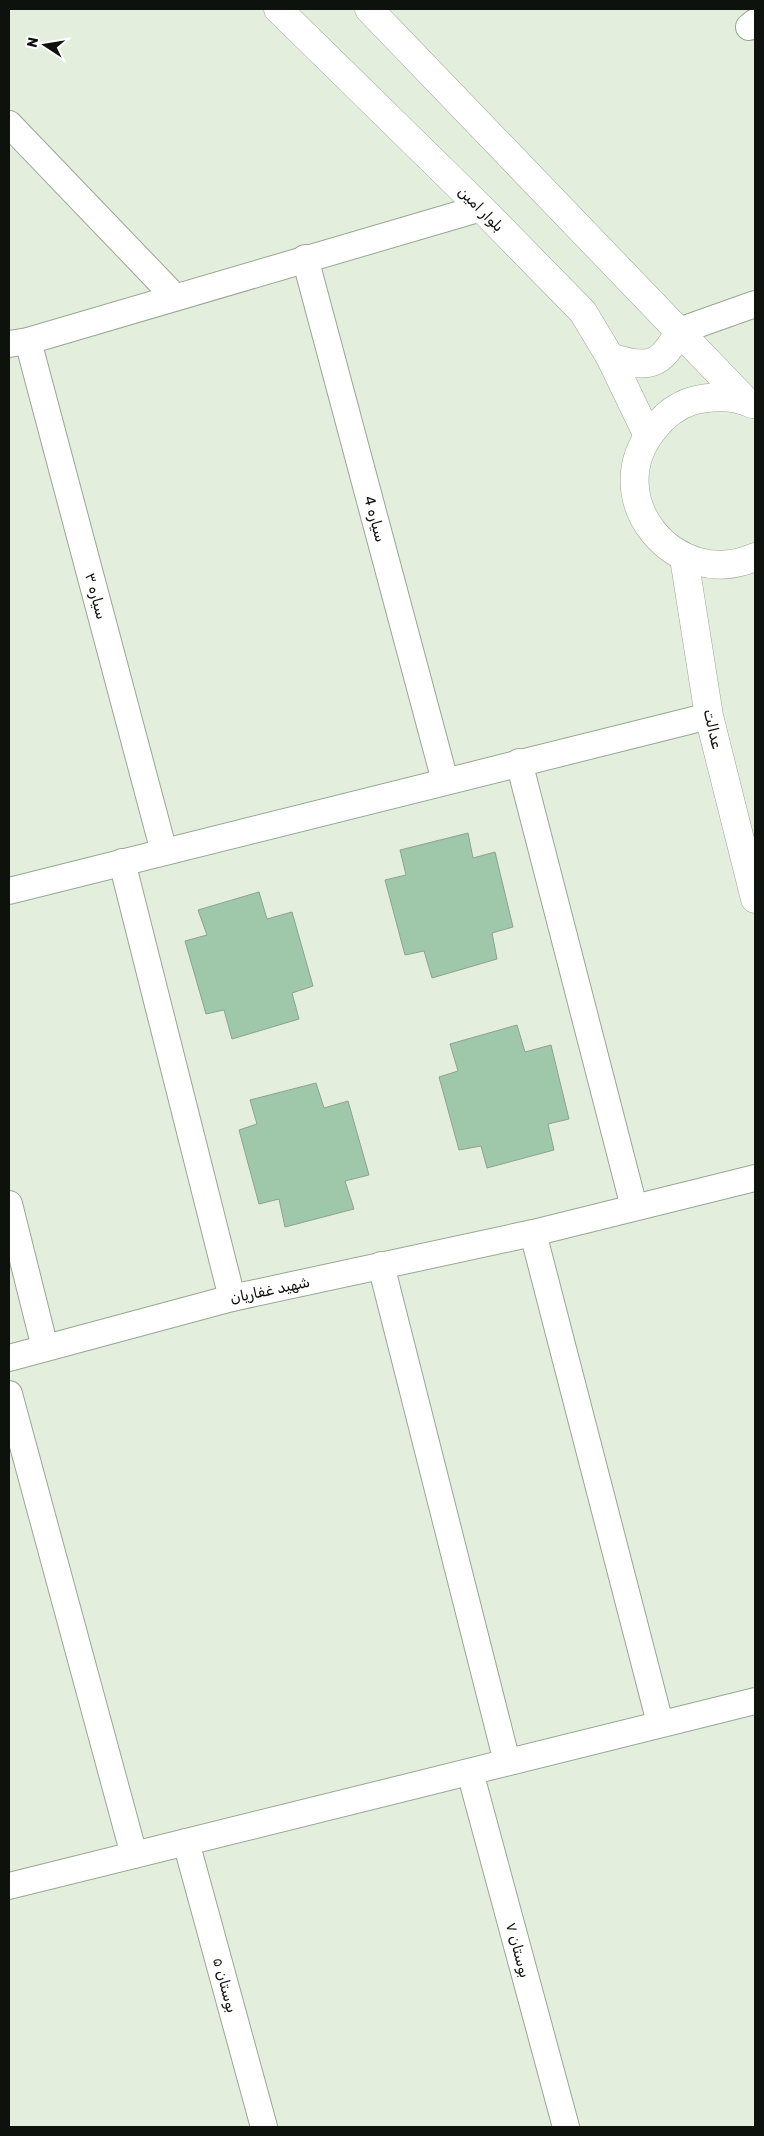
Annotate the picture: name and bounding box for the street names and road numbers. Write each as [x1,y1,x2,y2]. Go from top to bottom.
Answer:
street label: بلوار امین [454,182,508,236]
street label: سیاره 4 [360,494,390,544]
street label: سیاره ۳ [81,571,111,621]
street label: عدالت [700,707,726,751]
street label: شهید غفاریان [228,1273,312,1307]
street label: بوستان ۷ [502,1920,534,1980]
street label: بوستان ۵ [209,1955,241,2015]

